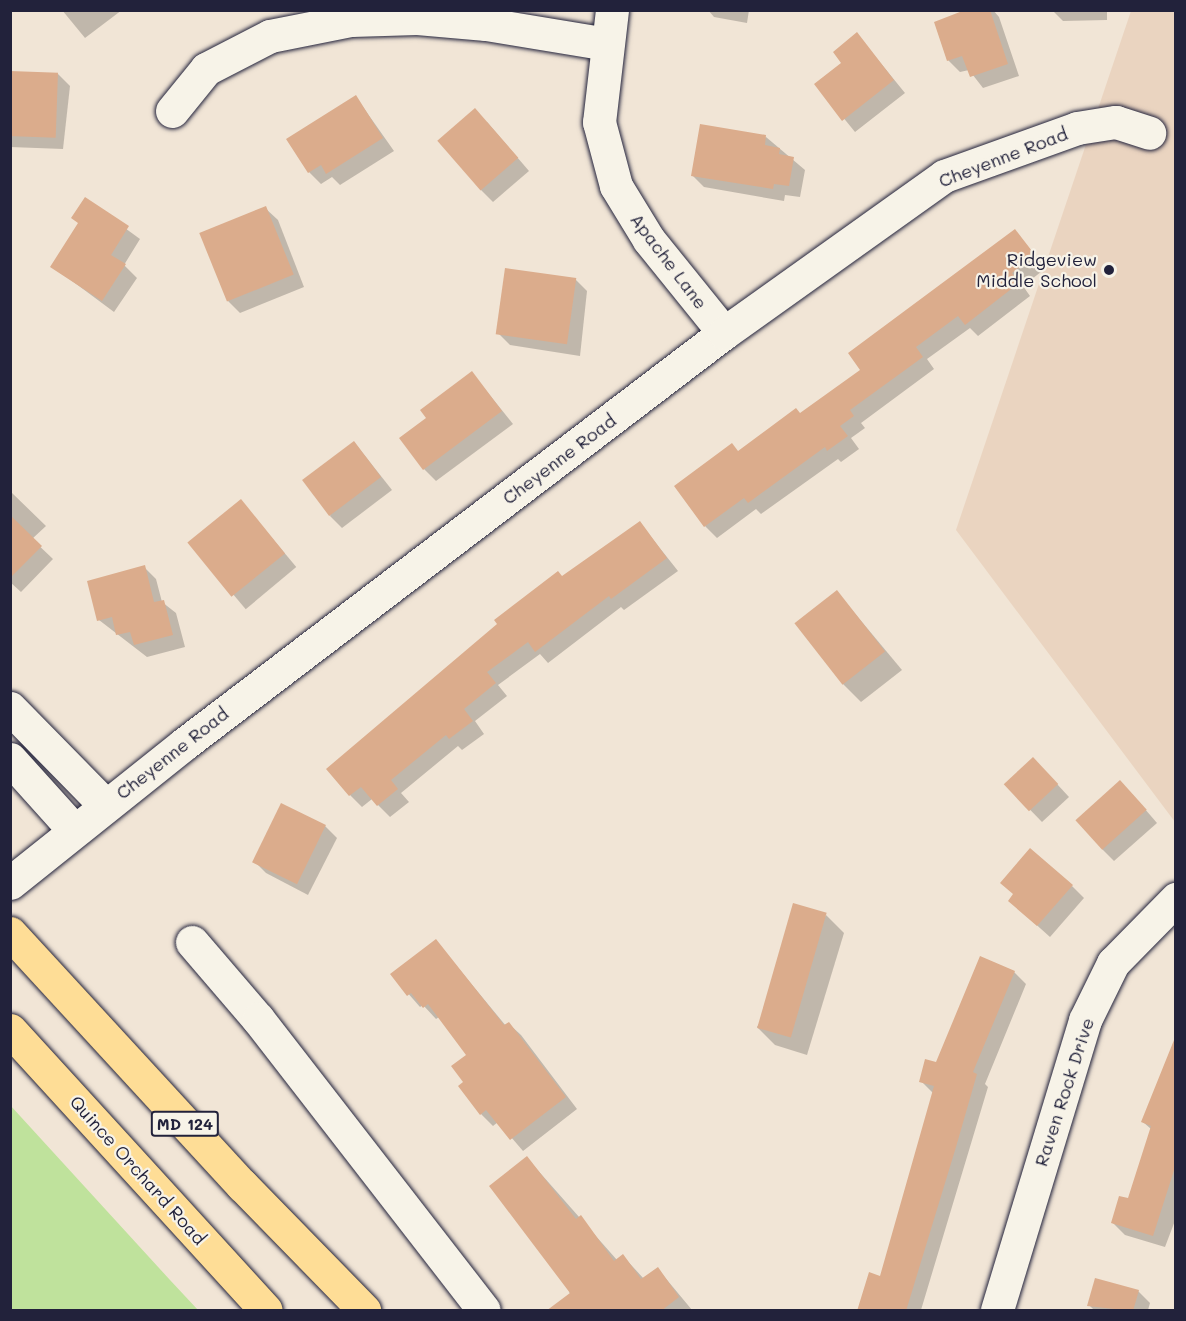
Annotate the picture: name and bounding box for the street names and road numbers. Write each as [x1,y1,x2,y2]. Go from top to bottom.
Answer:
street label: Cheyenne Road [935,122,1071,192]
street label: Apache Lane [626,209,712,313]
street label: Cheyenne Road [498,409,620,509]
street label: Cheyenne Road [112,703,232,803]
street label: Raven Rock Drive [1030,1015,1098,1169]
street label: Quince Orchard Road [65,1091,211,1249]
road number: MD 124 [150,1111,219,1137]

